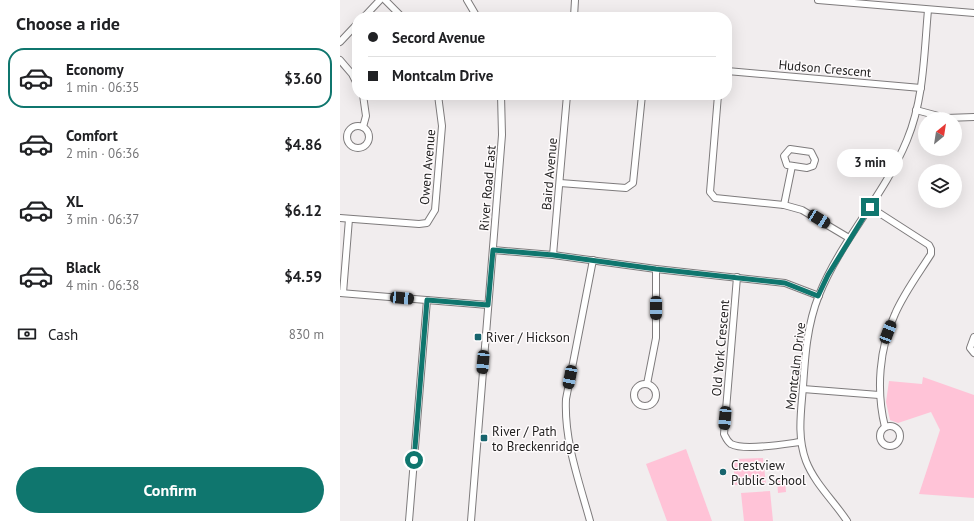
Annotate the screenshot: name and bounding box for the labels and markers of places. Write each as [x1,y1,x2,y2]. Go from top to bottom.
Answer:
place label: River / Hickson [486,329,570,346]
marker: River / Hickson [473,332,483,342]
place label: River / Path to Breckenridge [492,423,579,455]
marker: River / Path to Breckenridge [479,433,489,443]
place label: Crestview Public School [731,457,806,489]
marker: Crestview Public School [718,467,728,477]

